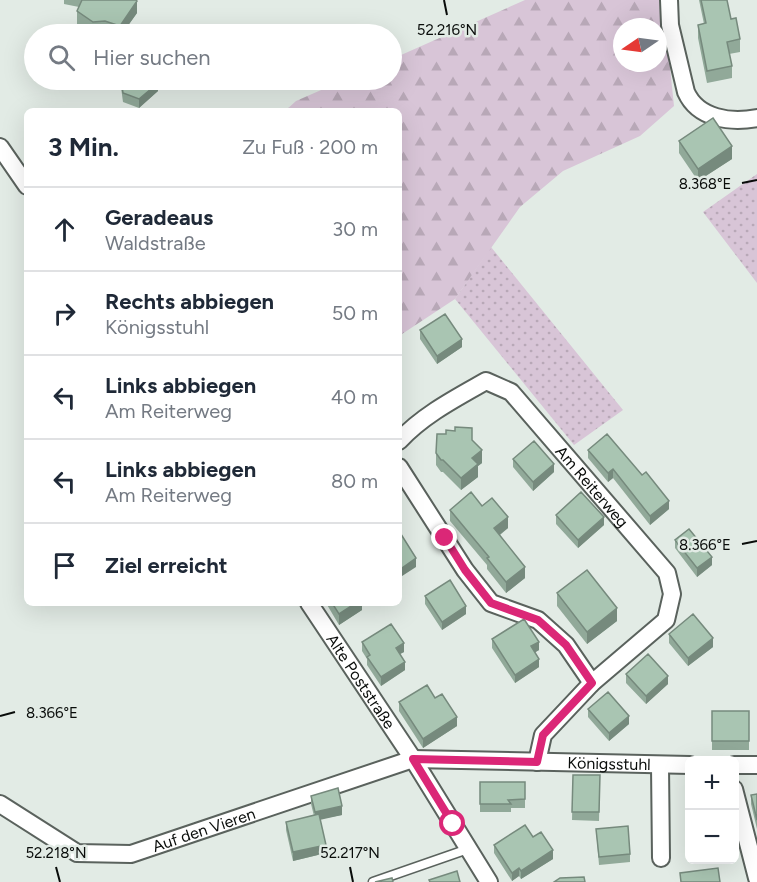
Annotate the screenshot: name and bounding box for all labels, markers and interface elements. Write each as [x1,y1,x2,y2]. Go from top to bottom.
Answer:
north arrow [613,18,667,72]
text: 52.216°N [417,21,477,39]
search box [24,24,402,90]
icon: search [45,41,78,74]
text: Hier suchen [93,44,211,71]
text: 3 Min. [48,131,119,163]
text: Zu Fuß · 200 m [242,135,378,159]
text: 8.368°E [679,175,731,193]
text: Geradeaus [105,204,213,231]
icon: ahead [48,213,81,246]
text: 30 m [332,217,378,241]
text: Waldstraße [105,231,206,255]
text: Rechts abbiegen [105,288,274,315]
icon: right [48,297,81,330]
text: 50 m [332,301,378,325]
text: Königsstuhl [105,315,209,339]
text: Links abbiegen [105,372,256,399]
icon: left [48,381,81,414]
text: 40 m [331,385,378,409]
text: Am Reiterweg [105,399,232,423]
street label: Am Reiterweg [552,442,633,531]
text: Links abbiegen [105,456,256,483]
icon: left [48,465,81,498]
text: 80 m [331,469,378,493]
text: Am Reiterweg [105,483,232,507]
route end [431,524,457,550]
text: 8.366°E [679,536,731,554]
icon: arrive [48,549,81,582]
text: Ziel erreicht [105,552,228,579]
street label: Alte Poststraße [323,630,400,732]
text: 8.366°E [26,704,78,722]
street label: Königsstuhl [567,753,651,774]
map controls [685,756,739,864]
button: + [685,756,739,810]
street label: Auf den Vieren [150,803,258,856]
route start [439,810,465,836]
button: − [685,810,739,864]
text: 52.218°N [25,844,87,862]
text: 52.217°N [320,844,380,862]

